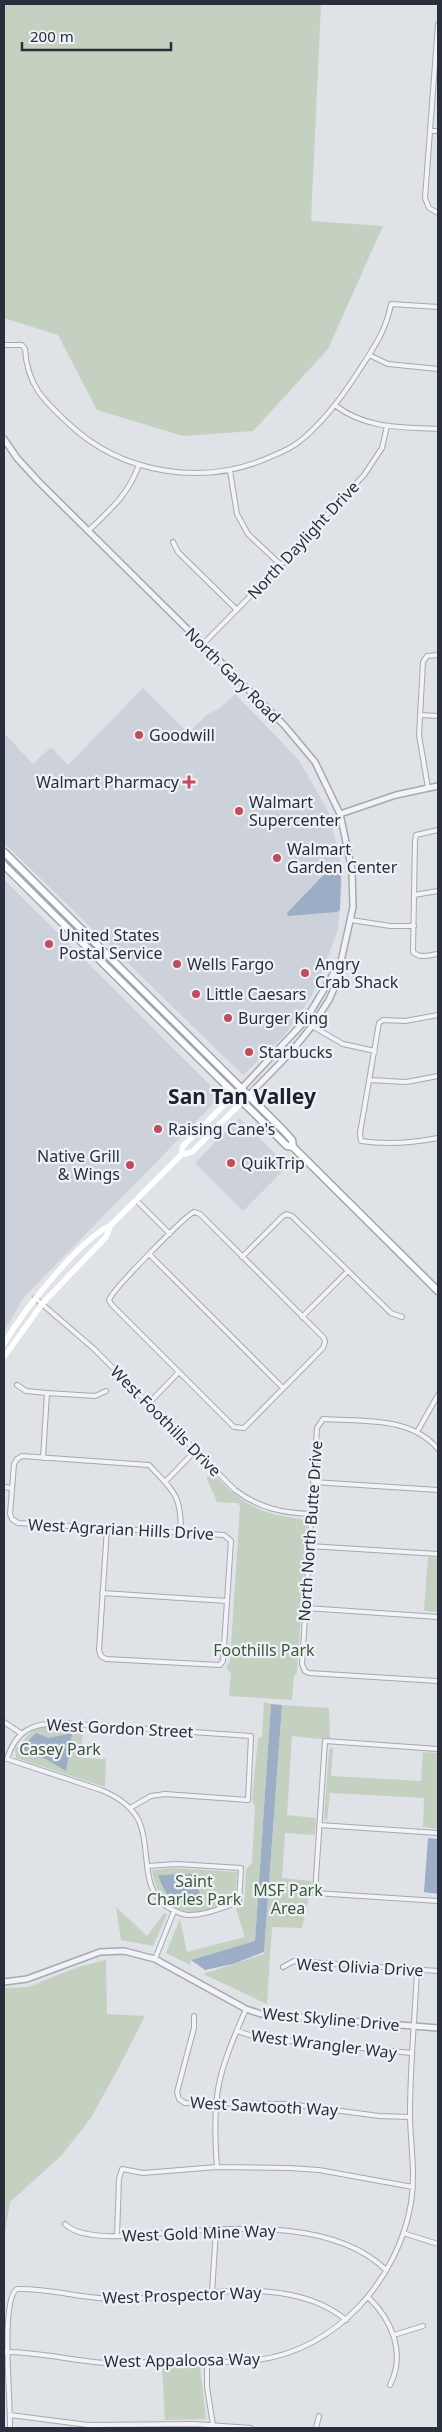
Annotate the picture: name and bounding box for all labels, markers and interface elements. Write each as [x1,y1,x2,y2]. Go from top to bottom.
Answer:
scale bar [22,20,171,52]
text: 200 m [30,26,74,46]
street label: North Daylight Drive [242,476,364,604]
street label: North Gary Road [181,623,285,727]
place label: Goodwill [149,724,215,746]
marker: Goodwill [133,729,145,741]
place label: Walmart Pharmacy [36,771,180,793]
marker: Walmart Pharmacy [183,776,195,788]
place label: Walmart Supercenter [249,791,341,831]
marker: Walmart Supercenter [233,805,245,817]
place label: Walmart Garden Center [287,838,398,878]
marker: Walmart Garden Center [271,852,283,864]
place label: United States Postal Service [59,924,162,964]
marker: United States Postal Service [43,938,55,950]
place label: Wells Fargo [187,953,274,975]
place label: Angry Crab Shack [315,953,399,993]
marker: Wells Fargo [171,958,183,970]
marker: Angry Crab Shack [299,967,311,979]
place label: Little Caesars [206,983,306,1005]
marker: Little Caesars [190,988,202,1000]
place label: Burger King [238,1007,328,1029]
marker: Burger King [222,1012,234,1024]
place label: Starbucks [259,1041,333,1063]
marker: Starbucks [243,1046,255,1058]
district label: San Tan Valley [168,1082,316,1110]
place label: Raising Cane's [168,1118,275,1140]
marker: Raising Cane's [152,1123,164,1135]
place label: Native Grill & Wings [37,1145,120,1185]
place label: QuikTrip [241,1152,305,1174]
marker: QuikTrip [225,1157,237,1169]
marker: Native Grill & Wings [124,1159,136,1171]
street label: West Foothills Drive [106,1361,226,1481]
street label: North North Butte Drive [293,1440,327,1622]
street label: West Agrarian Hills Drive [28,1513,214,1545]
park label: Foothills Park [213,1639,315,1661]
street label: West Gordon Street [46,1713,194,1743]
park label: Casey Park [19,1738,101,1760]
park label: Saint Charles Park [147,1870,242,1910]
park label: MSF Park Area [253,1879,323,1919]
street label: West Olivia Drive [296,1953,424,1981]
street label: West Skyline Drive [262,2002,400,2036]
street label: West Wrangler Way [250,2024,399,2064]
street label: West Sawtooth Way [189,2091,339,2121]
street label: West Gold Mine Way [122,2219,277,2247]
street label: West Prospector Way [102,2281,263,2309]
street label: West Appaloosa Way [104,2348,261,2372]

